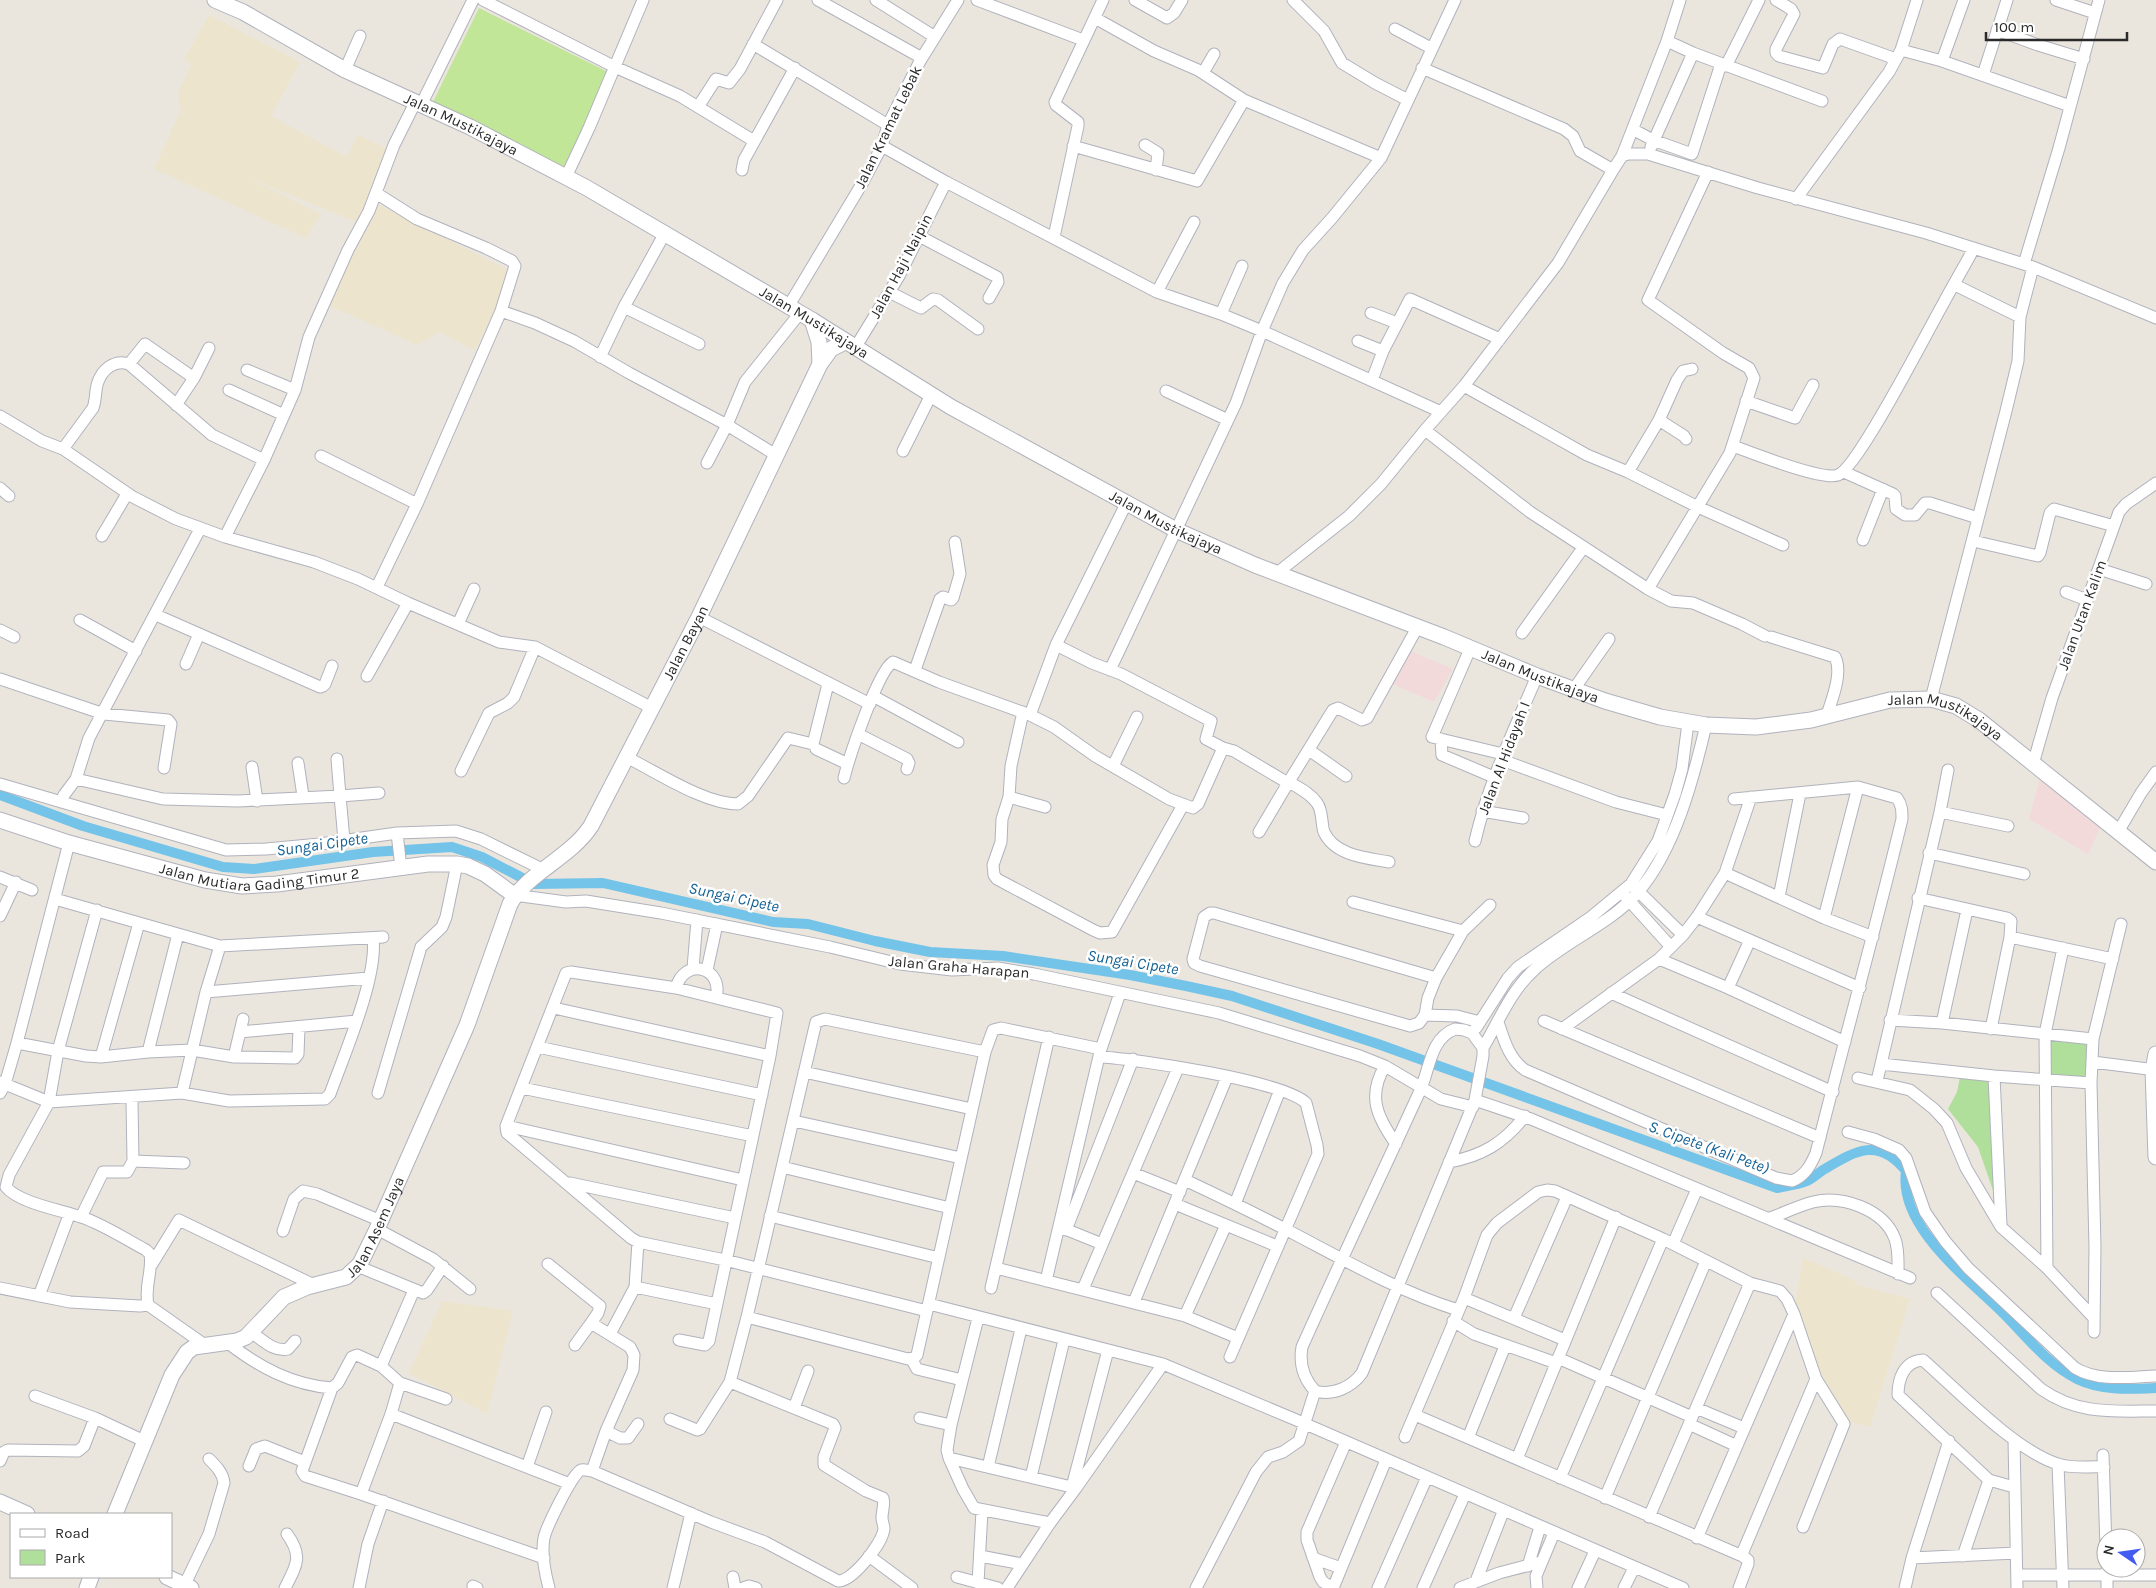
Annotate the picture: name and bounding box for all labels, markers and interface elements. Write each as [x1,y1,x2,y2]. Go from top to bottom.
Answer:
scale bar [1986,10,2127,42]
text: 100 m [1994,18,2034,36]
street label: Jalan Kramat Lebak [851,63,925,191]
street label: Jalan Mustikajaya [401,89,521,159]
street label: Jalan Haji Naipin [866,211,936,321]
street label: Jalan Mustikajaya [756,282,872,362]
street label: Jalan Mustikajaya [1106,486,1225,558]
street label: Jalan Utan Kalim [2054,558,2110,672]
street label: Jalan Bayan [659,602,712,683]
street label: Jalan Mustikajaya [1479,645,1601,707]
street label: Jalan Mustikajaya [1887,689,2006,744]
street label: Jalan Al Hidayah I [1474,699,1534,817]
water label: Sungai Cipete [275,828,369,860]
street label: Jalan Mutiara Gading Timur 2 [158,859,360,895]
water label: Sungai Cipete [687,878,782,916]
water label: Sungai Cipete [1086,945,1180,979]
street label: Jalan Graha Harapan [888,952,1030,982]
water label: S. Cipete (Kali Pete) [1646,1116,1772,1178]
street label: Jalan Asem Jaya [342,1174,408,1281]
legend [10,1513,172,1578]
text: Road [55,1524,90,1542]
north arrow [2096,1528,2146,1578]
text: N [2099,1543,2118,1557]
text: Park [55,1549,85,1567]

